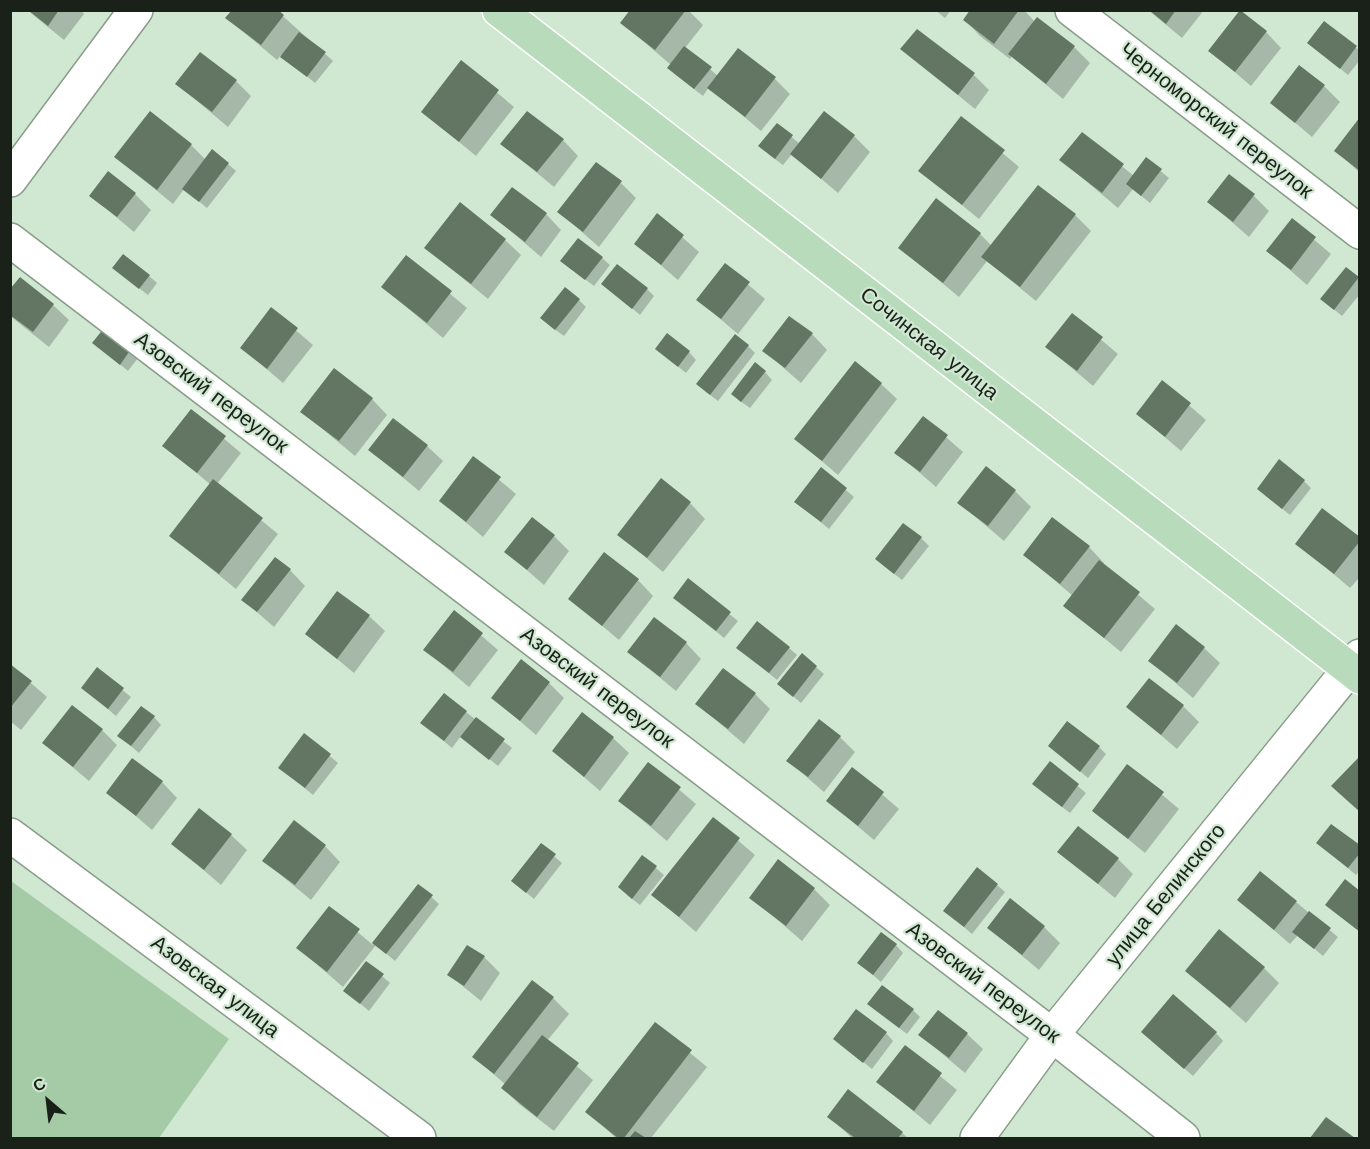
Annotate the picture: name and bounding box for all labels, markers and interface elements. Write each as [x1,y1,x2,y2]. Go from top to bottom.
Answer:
street label: Черноморский переулок [1114,38,1318,204]
street label: Сочинская улица [855,282,1003,406]
street label: Азовский переулок [129,327,293,459]
street label: Азовский переулок [515,622,679,754]
street label: улица Белинского [1101,819,1231,971]
street label: Азовский переулок [901,917,1065,1049]
street label: Азовская улица [146,931,284,1043]
north arrow [18,1071,78,1131]
text: С [30,1074,49,1096]

